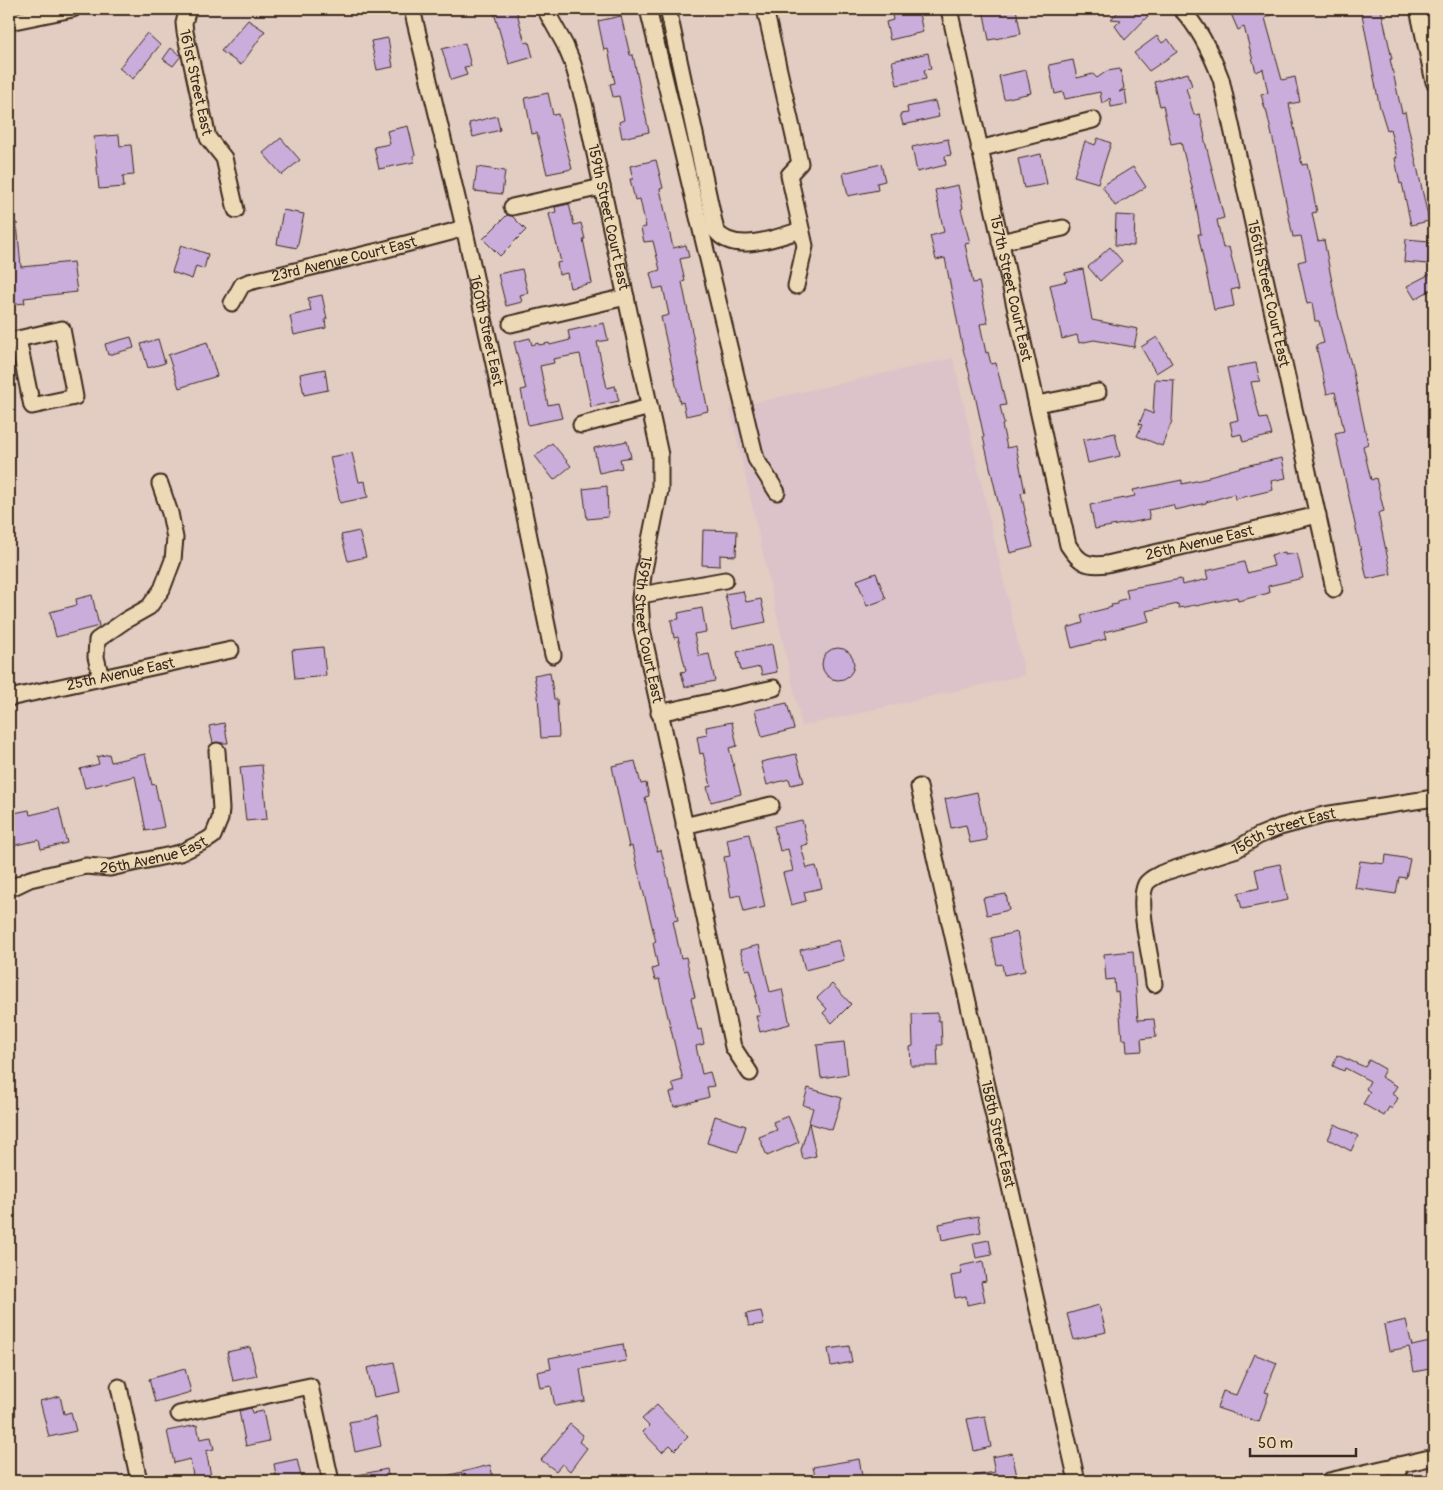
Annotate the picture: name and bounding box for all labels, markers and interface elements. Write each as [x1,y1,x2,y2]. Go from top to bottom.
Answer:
street label: 161st Street East [175,27,217,138]
street label: 159th Street Court East [584,142,634,293]
street label: 157th Street Court East [986,213,1037,364]
street label: 156th Street Court East [1243,218,1294,370]
street label: 23rd Avenue Court East [270,232,419,286]
street label: 160th Street East [465,273,508,388]
street label: 26th Avenue East [1143,521,1256,564]
street label: 159th Street Court East [630,554,667,705]
street label: 25th Avenue East [65,653,177,695]
street label: 156th Street East [1229,804,1338,860]
street label: 26th Avenue East [99,832,211,878]
street label: 158th Street East [977,1079,1020,1191]
scale bar [1250,1425,1357,1457]
text: 50 m [1258,1434,1293,1453]

